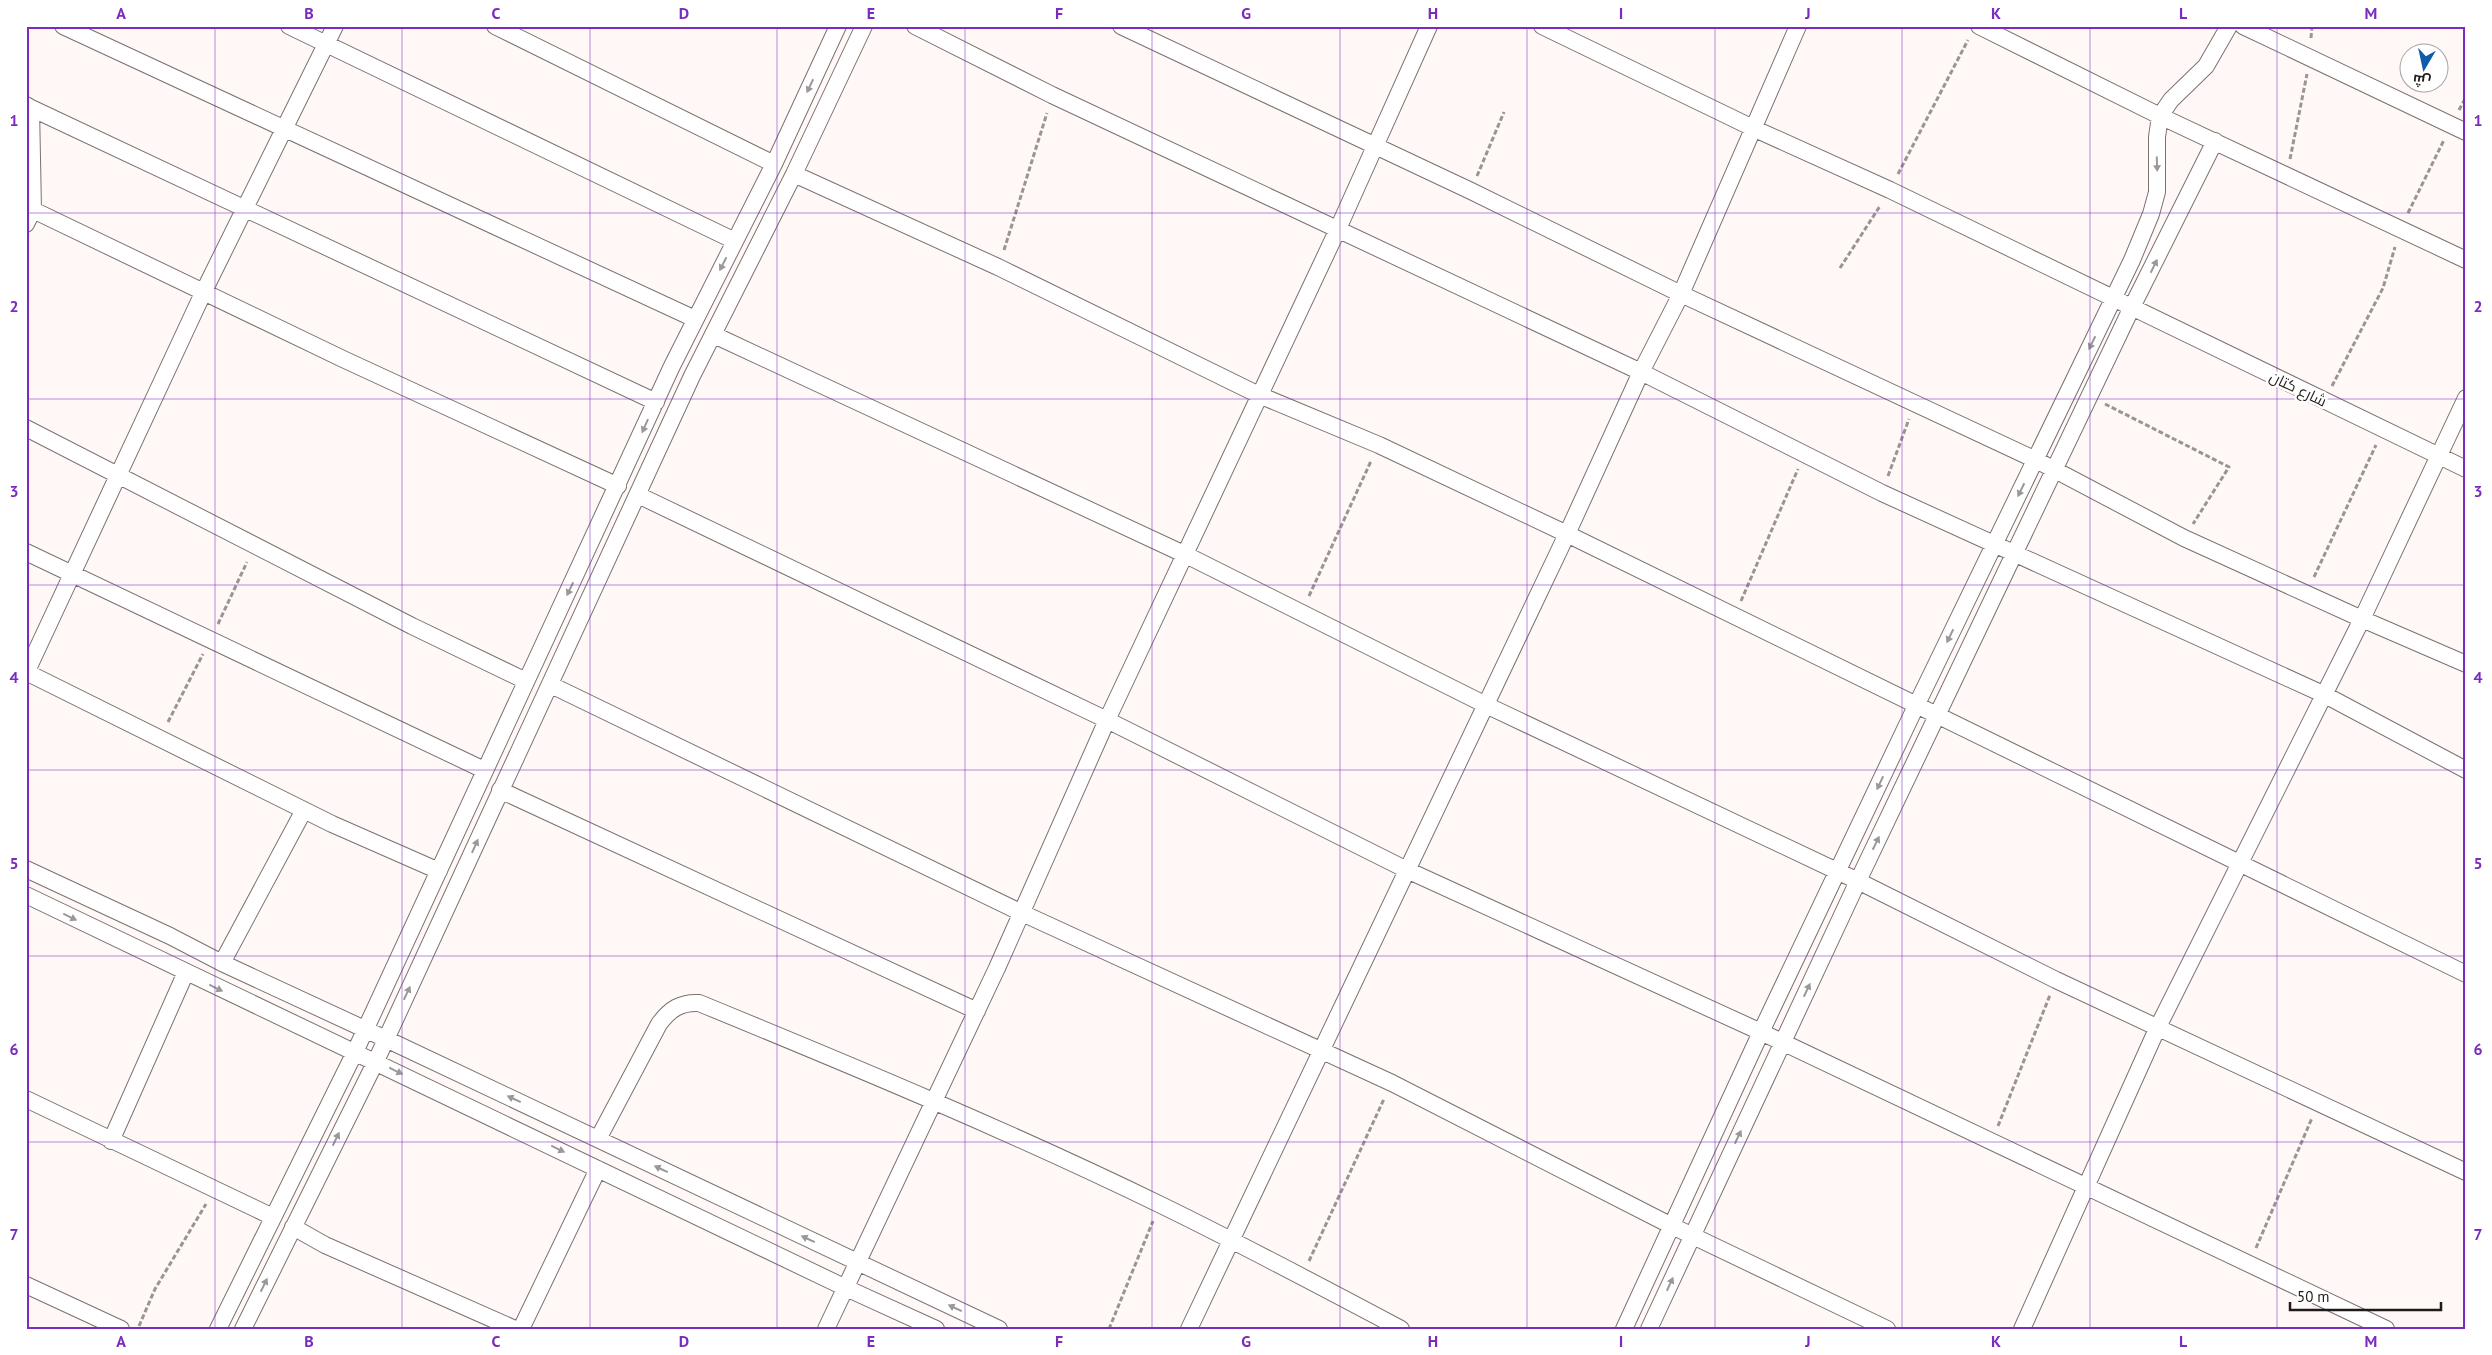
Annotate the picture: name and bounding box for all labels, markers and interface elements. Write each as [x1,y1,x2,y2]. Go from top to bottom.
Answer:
text: A [116,3,126,23]
text: B [304,3,314,23]
text: C [492,3,501,23]
text: D [679,3,689,23]
text: E [867,3,875,23]
text: F [1055,3,1063,23]
text: G [1241,3,1251,23]
text: H [1428,3,1438,23]
text: I [1619,3,1623,23]
text: J [1804,3,1811,23]
text: K [1991,3,2001,23]
text: L [2179,3,2188,23]
text: M [2365,3,2377,23]
north arrow [2400,42,2450,92]
text: ش [2412,71,2432,91]
one-way arrow [806,79,815,94]
text: 1 [9,110,19,130]
text: 1 [2473,110,2483,130]
one-way arrow [2154,156,2162,172]
one-way arrow [719,257,727,271]
one-way arrow [2150,259,2158,273]
text: 2 [9,296,19,316]
text: 2 [2473,296,2483,316]
one-way arrow [2087,336,2095,350]
street label: شارع كتان [2266,367,2330,412]
one-way arrow [641,419,649,433]
text: 3 [9,481,19,501]
text: 3 [2473,481,2483,501]
one-way arrow [2017,483,2025,497]
one-way arrow [566,582,574,596]
one-way arrow [1946,629,1954,643]
text: 4 [9,667,19,687]
text: 4 [2473,667,2483,687]
one-way arrow [1876,776,1884,790]
one-way arrow [1872,836,1880,850]
one-way arrow [472,839,480,853]
text: 5 [9,853,19,873]
text: 5 [2473,853,2483,873]
one-way arrow [63,913,77,921]
one-way arrow [1804,983,1812,997]
one-way arrow [209,984,223,992]
one-way arrow [404,986,412,1000]
text: 6 [9,1039,19,1059]
text: 6 [2473,1039,2483,1059]
one-way arrow [388,1067,403,1075]
one-way arrow [507,1095,521,1103]
one-way arrow [1734,1130,1742,1144]
one-way arrow [332,1132,340,1146]
one-way arrow [550,1145,565,1153]
one-way arrow [654,1165,668,1173]
text: 7 [9,1224,19,1244]
text: 7 [2473,1224,2483,1244]
one-way arrow [801,1235,815,1243]
one-way arrow [1666,1277,1674,1291]
one-way arrow [261,1278,269,1292]
scale bar [2290,1280,2441,1312]
text: 50 m [2297,1287,2330,1306]
one-way arrow [948,1304,962,1312]
text: A [116,1331,126,1351]
text: B [304,1331,314,1351]
text: C [492,1331,501,1351]
text: D [679,1331,689,1351]
text: E [867,1331,875,1351]
text: F [1055,1331,1063,1351]
text: G [1241,1331,1251,1351]
text: H [1428,1331,1438,1351]
text: I [1619,1331,1623,1351]
text: J [1804,1331,1811,1351]
text: K [1991,1331,2001,1351]
text: L [2179,1331,2188,1351]
text: M [2365,1331,2377,1351]

